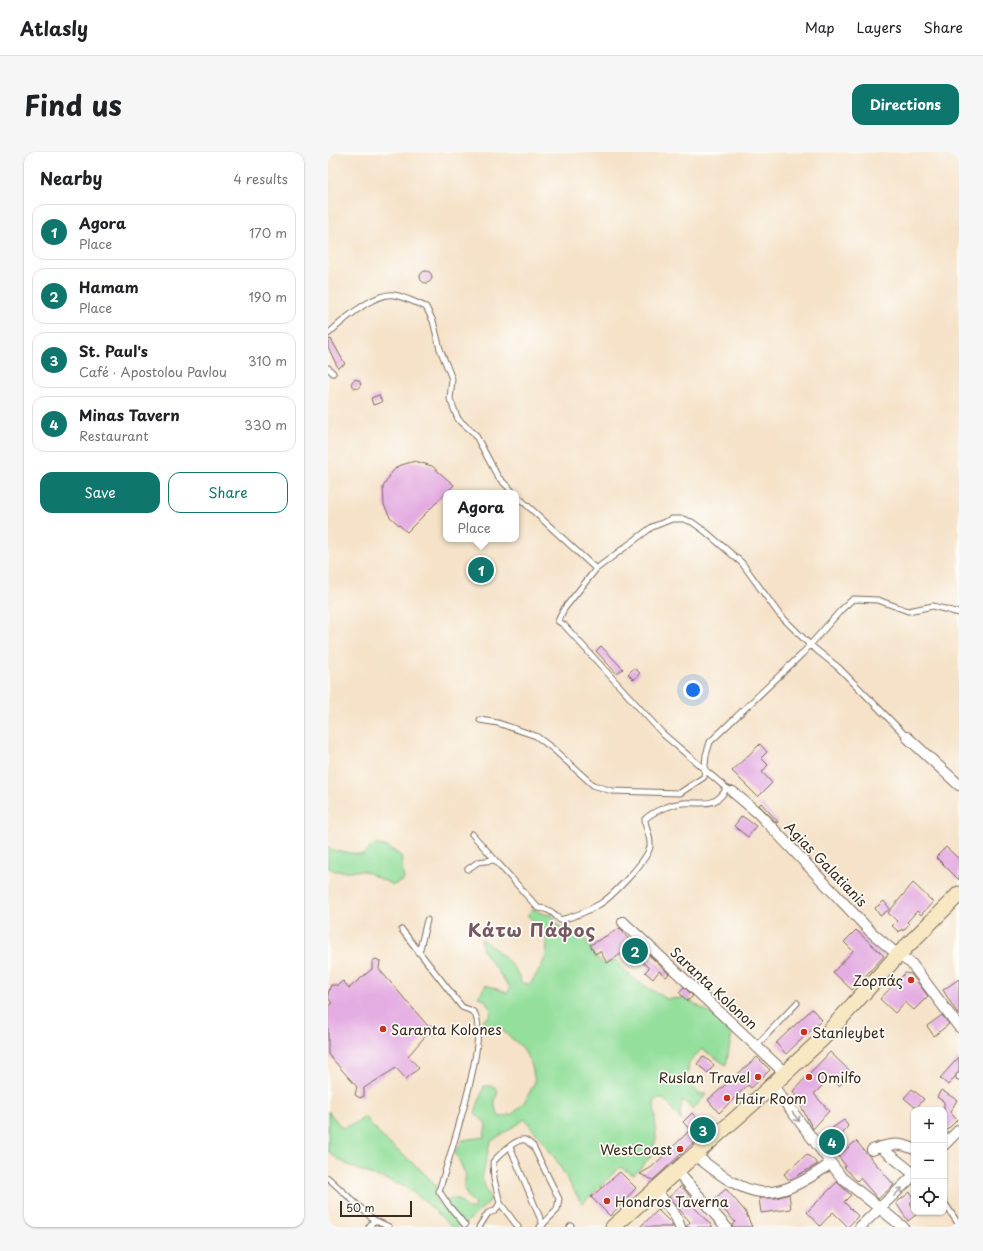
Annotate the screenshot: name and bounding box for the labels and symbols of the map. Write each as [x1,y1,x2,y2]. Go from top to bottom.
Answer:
pin: 1 [468,555,494,585]
your location [683,680,703,700]
street label: Agias Galatianis [780,817,872,911]
district label: Κάτω Πάφος [468,916,596,943]
pin: 2 [622,936,648,966]
street label: Saranta Kolonon [666,942,762,1034]
place label: Ζορπάς [853,970,903,991]
marker: Ζορπάς [906,975,916,985]
place label: Saranta Kolones [391,1019,502,1040]
place label: Stanleybet [812,1022,885,1043]
marker: Saranta Kolones [378,1024,388,1034]
marker: Stanleybet [799,1027,809,1037]
place label: Ruslan Travel [658,1067,750,1088]
place label: Omilfo [817,1067,861,1088]
marker: Ruslan Travel [753,1072,763,1082]
marker: Omilfo [804,1072,814,1082]
place label: Hair Room [735,1088,807,1109]
marker: Hair Room [722,1093,732,1103]
one-way arrow [792,1111,800,1122]
pin: 3 [690,1115,716,1145]
pin: 4 [819,1127,845,1157]
place label: WestCoast [600,1139,672,1160]
marker: WestCoast [675,1144,685,1154]
one-way arrow [893,1187,903,1197]
place label: Hondros Taverna [615,1191,729,1212]
marker: Hondros Taverna [602,1196,612,1206]
scale bar [340,1199,412,1218]

